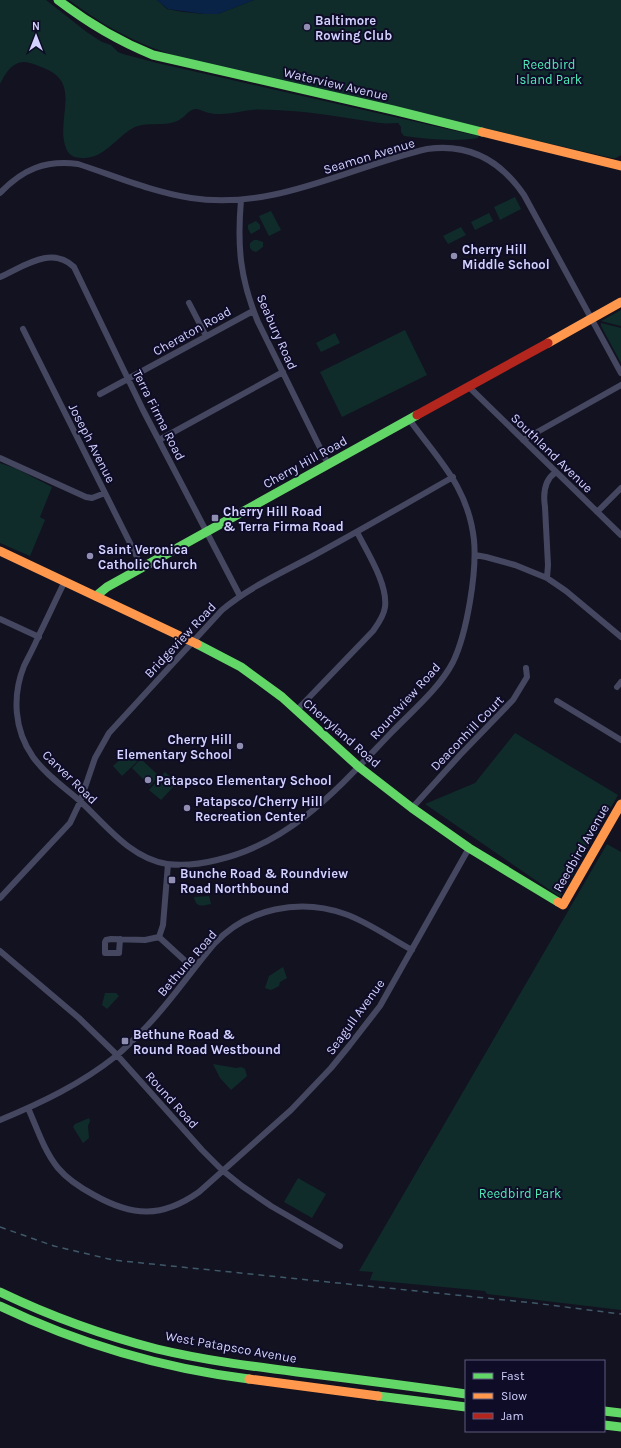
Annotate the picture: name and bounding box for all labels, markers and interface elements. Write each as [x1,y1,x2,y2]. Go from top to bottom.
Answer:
place label: Baltimore Rowing Club [315,13,392,43]
north arrow [16,16,56,56]
text: N [32,20,40,33]
marker: Baltimore Rowing Club [302,22,312,32]
park label: Reedbird Island Park [516,57,582,87]
street label: Waterview Avenue [282,65,390,103]
street label: Seamon Avenue [322,135,417,177]
place label: Cherry Hill Middle School [462,242,550,272]
marker: Cherry Hill Middle School [449,251,459,261]
street label: Seabury Road [254,292,300,372]
street label: Cheraton Road [150,303,234,359]
street label: Terra Firma Road [130,367,188,463]
street label: Joseph Avenue [66,401,119,486]
street label: Southland Avenue [508,410,596,496]
street label: Cherry Hill Road [260,433,350,491]
place label: Cherry Hill Road & Terra Firma Road [223,504,344,534]
marker: Cherry Hill Road & Terra Firma Road [210,513,220,523]
place label: Saint Veronica Catholic Church [98,542,197,572]
marker: Saint Veronica Catholic Church [85,551,95,561]
street label: Bridgeview Road [141,599,219,681]
street label: Roundview Road [367,660,443,742]
street label: Deaconhill Court [427,692,507,774]
street label: Cherryland Road [300,695,384,771]
place label: Cherry Hill Elementary School [117,732,232,762]
marker: Cherry Hill Elementary School [235,741,245,751]
street label: Carver Road [39,747,101,807]
place label: Patapsco Elementary School [156,773,332,788]
marker: Patapsco Elementary School [143,775,153,785]
place label: Patapsco/Cherry Hill Recreation Center [195,794,323,824]
street label: Reedbird Avenue [550,801,612,895]
marker: Patapsco/Cherry Hill Recreation Center [182,803,192,813]
place label: Bunche Road & Roundview Road Northbound [180,866,348,896]
marker: Bunche Road & Roundview Road Northbound [167,875,177,885]
street label: Bethune Road [154,927,220,999]
street label: Seagull Avenue [322,976,388,1058]
place label: Bethune Road & Round Road Westbound [133,1027,281,1057]
marker: Bethune Road & Round Road Westbound [120,1036,130,1046]
street label: Round Road [142,1068,202,1132]
park label: Reedbird Park [479,1186,561,1201]
street label: West Patapsco Avenue [164,1328,298,1366]
legend [465,1360,605,1432]
text: Fast [501,1369,525,1383]
text: Slow [501,1389,527,1403]
text: Jam [501,1409,524,1423]

